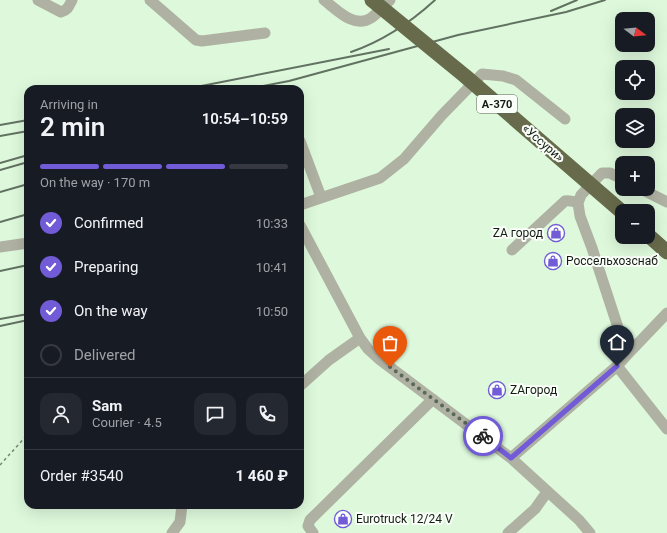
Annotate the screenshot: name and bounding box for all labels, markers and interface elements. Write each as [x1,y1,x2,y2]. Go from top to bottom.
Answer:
north arrow [615,12,655,52]
map controls [615,12,655,244]
button: locate [615,60,655,100]
road number: А-370 [477,95,517,113]
text: Arriving in [40,97,98,112]
button: layers [615,108,655,148]
text: 10:54–10:59 [202,110,288,128]
text: 2 min [40,112,105,142]
street label: «Уссури» [519,121,567,165]
button: + [615,156,655,196]
text: On the way · 170 m [40,175,150,190]
button: − [615,204,655,244]
icon: check [40,212,62,234]
text: Confirmed [74,214,144,232]
text: 10:33 [256,216,288,231]
shop icon: ZA город [546,223,566,243]
place label: ZA город [493,226,543,240]
shop icon: Россельхозснаб [543,251,563,271]
place label: Россельхозснаб [566,254,658,268]
icon: check [40,256,62,278]
text: Preparing [74,258,138,276]
text: 10:41 [256,260,288,275]
icon: check [40,300,62,322]
text: On the way [74,302,148,320]
text: 10:50 [256,304,288,319]
pin [600,325,634,366]
pin [373,326,407,367]
icon: home [606,331,628,353]
icon: bag [379,332,401,354]
text: Delivered [74,346,136,364]
shop icon: ZAгород [487,380,507,400]
place label: ZAгород [510,383,557,397]
button: person [40,393,82,435]
button: chat [194,393,236,435]
button: phone [246,393,288,435]
text: Sam [92,397,122,415]
text: Courier · 4.5 [92,415,162,430]
courier [463,416,503,456]
icon: bike [472,425,494,447]
text: Order #3540 [40,467,123,485]
text: 1 460 ₽ [236,467,288,485]
shop icon: Eurotruck 12/24 V [333,509,353,529]
place label: Eurotruck 12/24 V [356,512,453,526]

